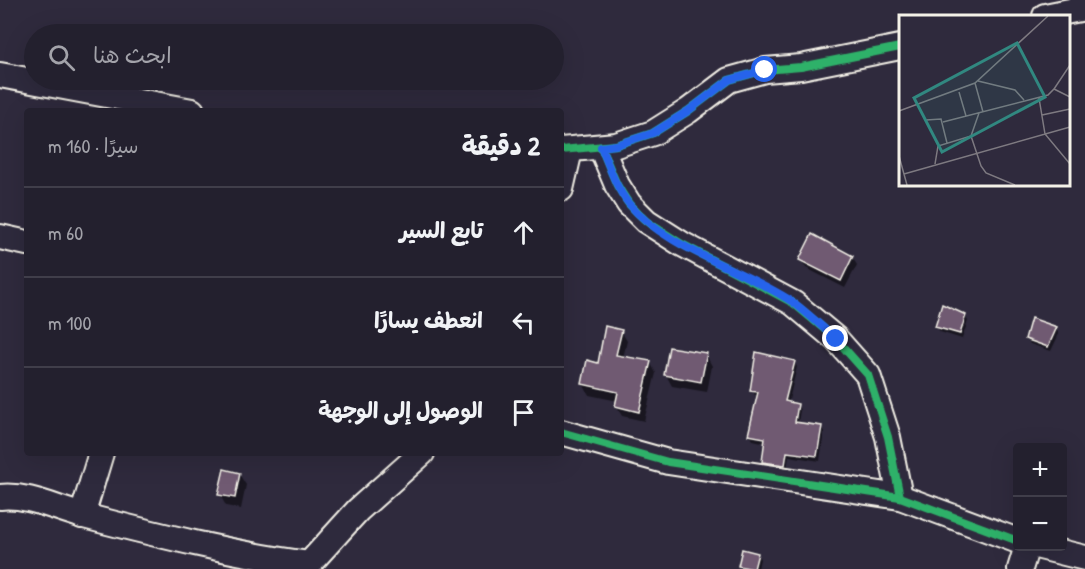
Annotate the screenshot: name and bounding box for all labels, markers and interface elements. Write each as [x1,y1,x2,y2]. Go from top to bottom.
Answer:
inset map [899,15,1070,186]
search box [24,24,564,90]
text: ابحث هنا [93,40,172,70]
icon: search [45,41,78,74]
route start [751,56,777,82]
text: 2 دقيقة [462,128,540,163]
text: سيرًا · 160 m [48,132,138,159]
text: تابع السير [400,215,483,245]
icon: ahead [507,216,540,249]
text: 60 m [48,219,83,246]
text: انعطف يسارًا [374,305,483,335]
icon: left [507,306,540,339]
text: 100 m [48,309,91,336]
route end [822,325,848,351]
text: الوصول إلى الوجهة [318,395,483,425]
icon: arrive [507,396,540,429]
map controls [1013,443,1067,551]
button: + [1013,443,1067,497]
button: − [1013,497,1067,551]

